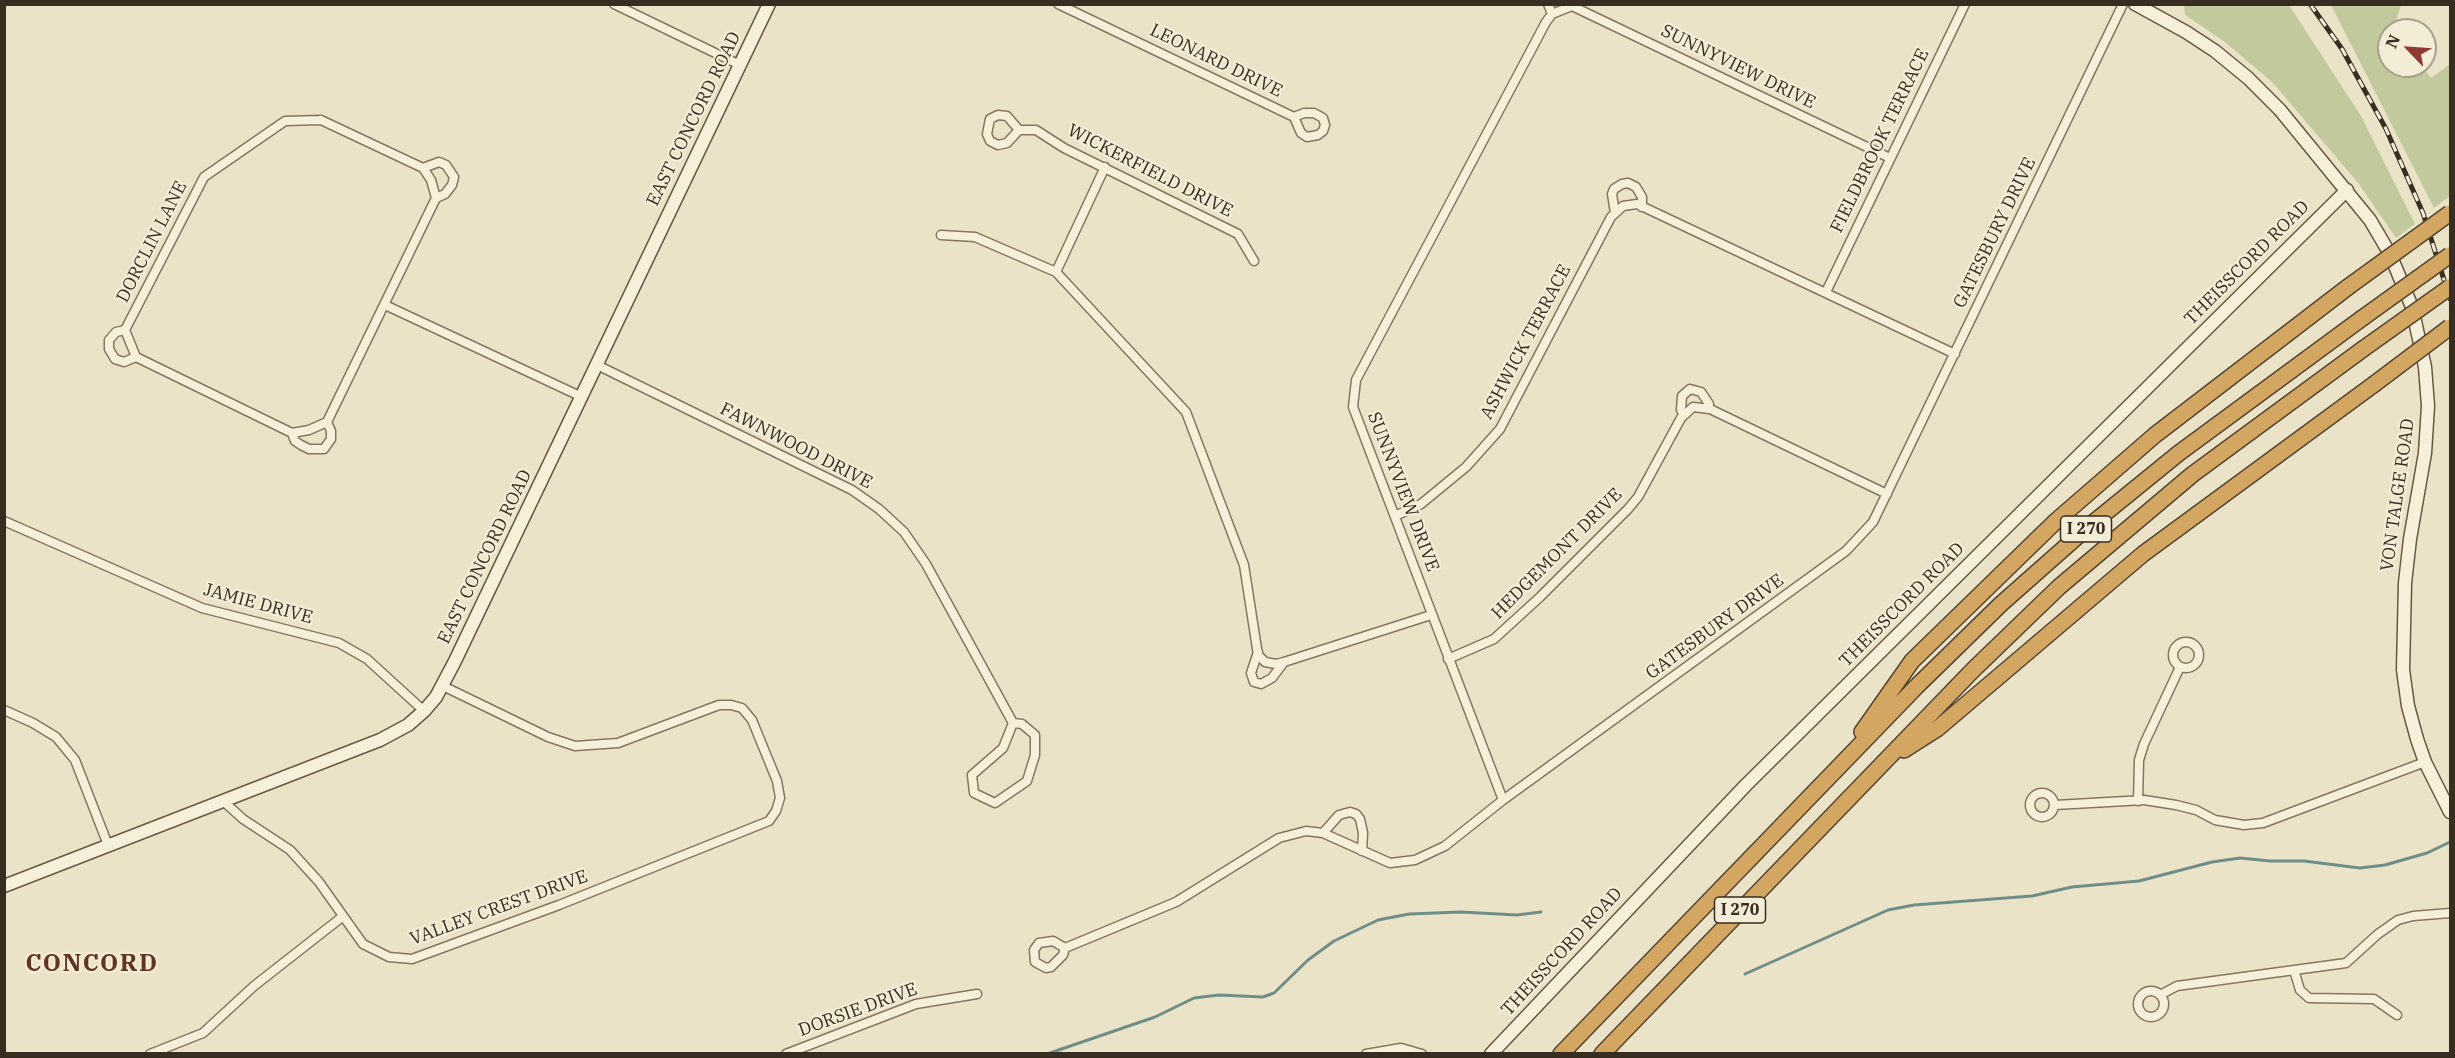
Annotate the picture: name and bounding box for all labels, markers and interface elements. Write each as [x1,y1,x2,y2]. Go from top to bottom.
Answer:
north arrow [2377,18,2437,78]
street label: LEONARD DRIVE [1146,20,1286,102]
street label: SUNNYVIEW DRIVE [1657,20,1819,114]
street label: EAST CONCORD ROAD [642,28,746,210]
text: N [2381,31,2404,51]
street label: FIELDBROOK TERRACE [1826,45,1934,237]
street label: WICKERFIELD DRIVE [1064,120,1236,222]
street label: GATESBURY DRIVE [1949,154,2041,312]
street label: DORCLIN LANE [112,178,192,306]
street label: THEISSCORD ROAD [2180,196,2314,330]
street label: ASHWICK TERRACE [1476,261,1576,423]
street label: FAWNWOOD DRIVE [716,398,876,494]
street label: SUNNYVIEW DRIVE [1363,409,1443,575]
street label: VON TALGE ROAD [2377,417,2419,573]
street label: EAST CONCORD ROAD [433,466,537,648]
street label: HEDGEMONT DRIVE [1487,484,1627,624]
road number: I 270 [2060,516,2112,542]
street label: THEISSCORD ROAD [1835,538,1969,672]
street label: GATESBURY DRIVE [1642,570,1788,684]
street label: JAMIE DRIVE [201,579,315,629]
street label: VALLEY CREST DRIVE [407,866,591,950]
street label: THEISSCORD ROAD [1497,883,1627,1021]
road number: I 270 [1714,897,1766,923]
district label: CONCORD [25,950,159,978]
street label: DORSIE DRIVE [796,978,920,1042]

